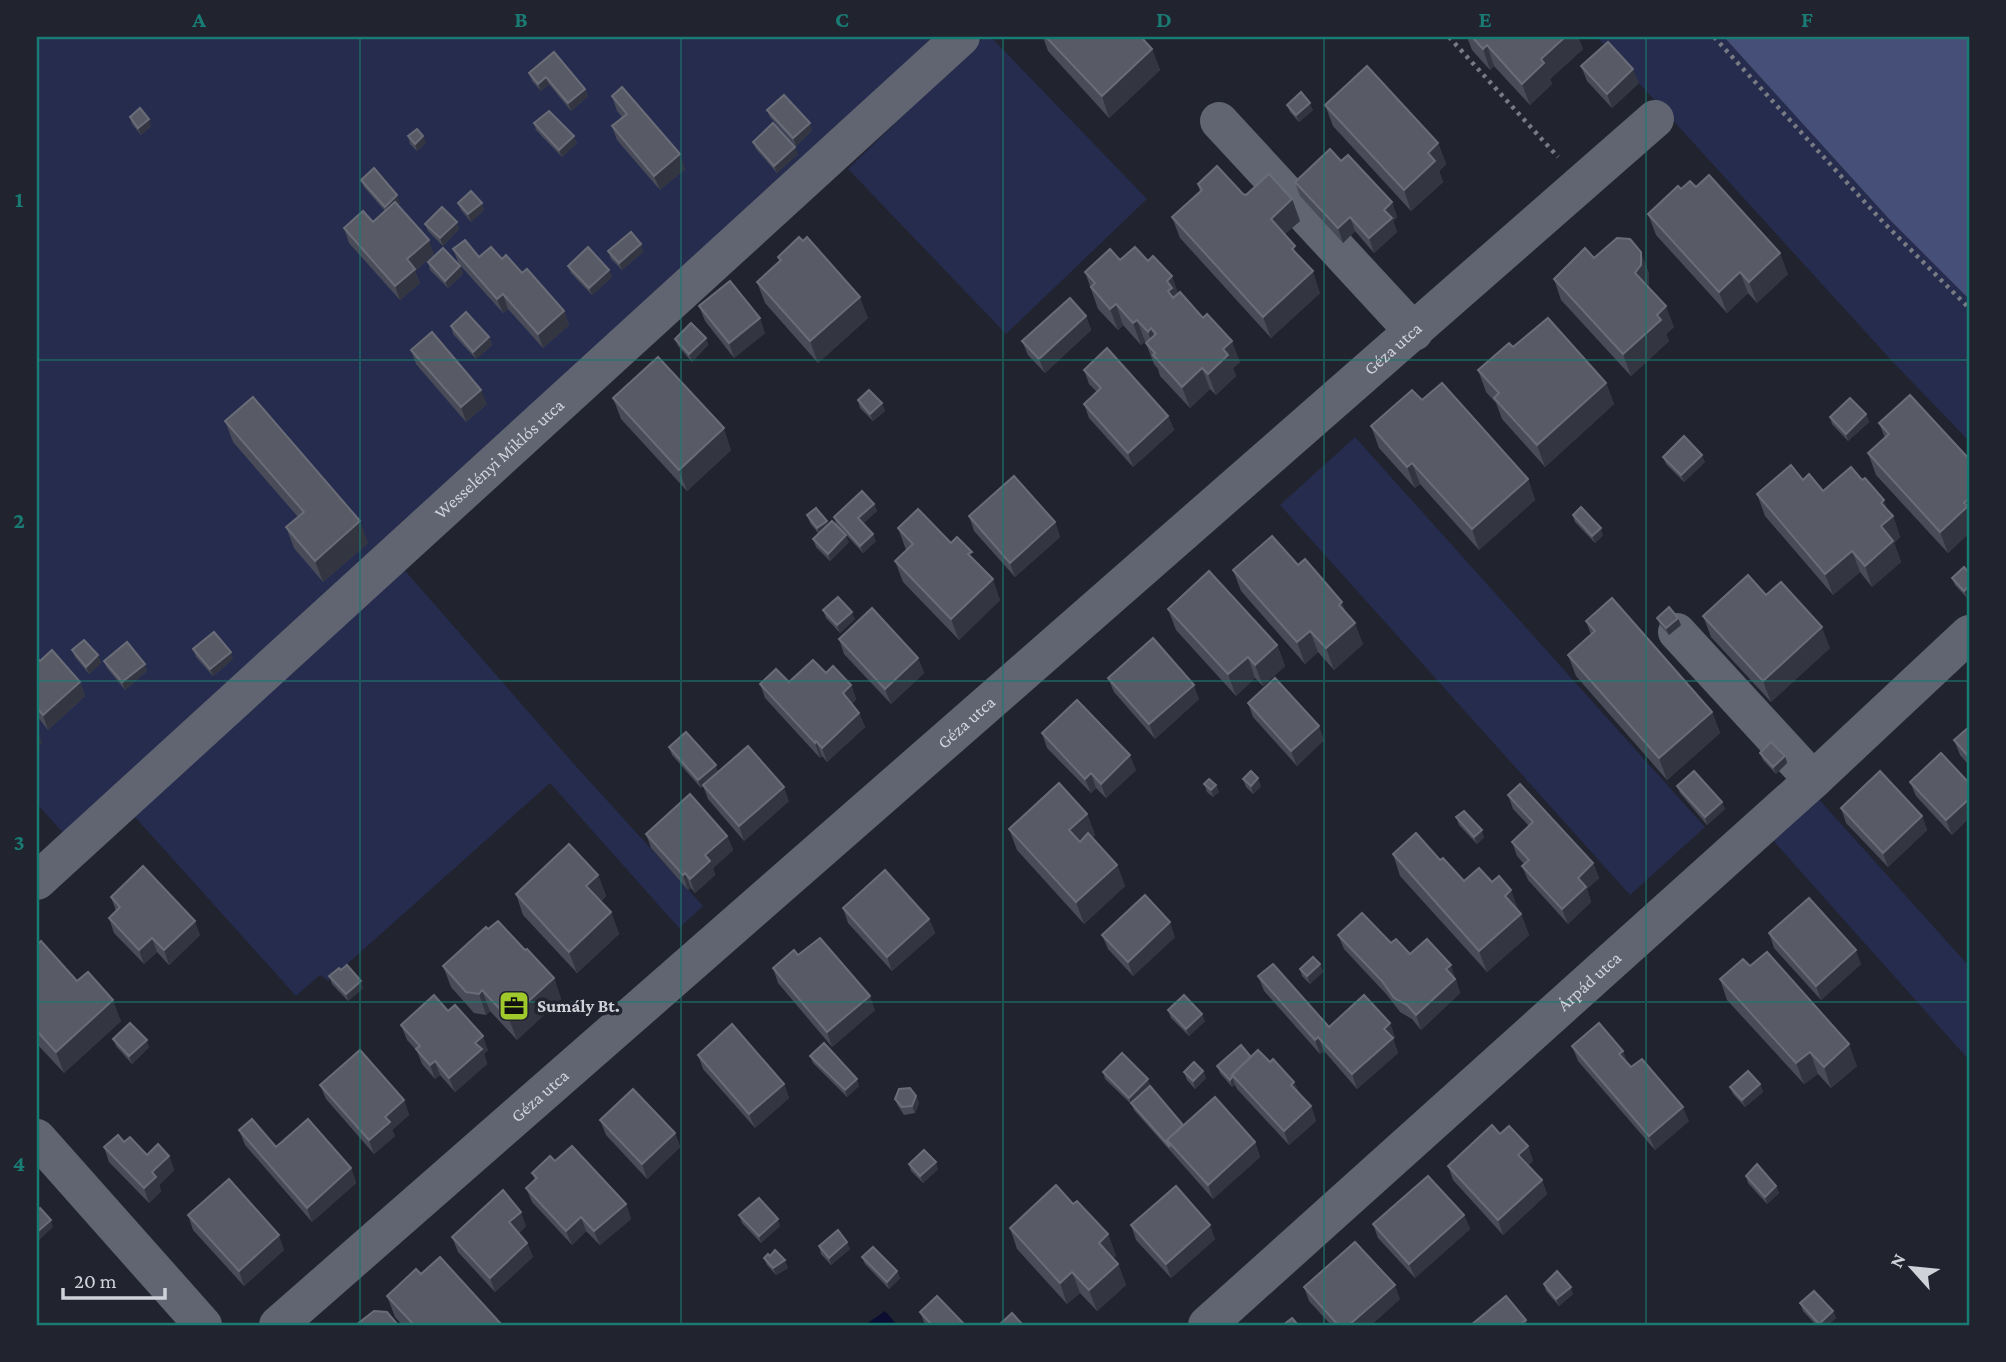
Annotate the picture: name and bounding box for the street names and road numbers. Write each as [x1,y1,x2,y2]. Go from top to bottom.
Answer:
street label: Géza utca [1360,318,1426,379]
street label: Wesselényi Miklós utca [430,395,568,523]
street label: Géza utca [933,692,999,753]
street label: Árpád utca [1553,948,1625,1015]
street label: Géza utca [507,1065,573,1126]

